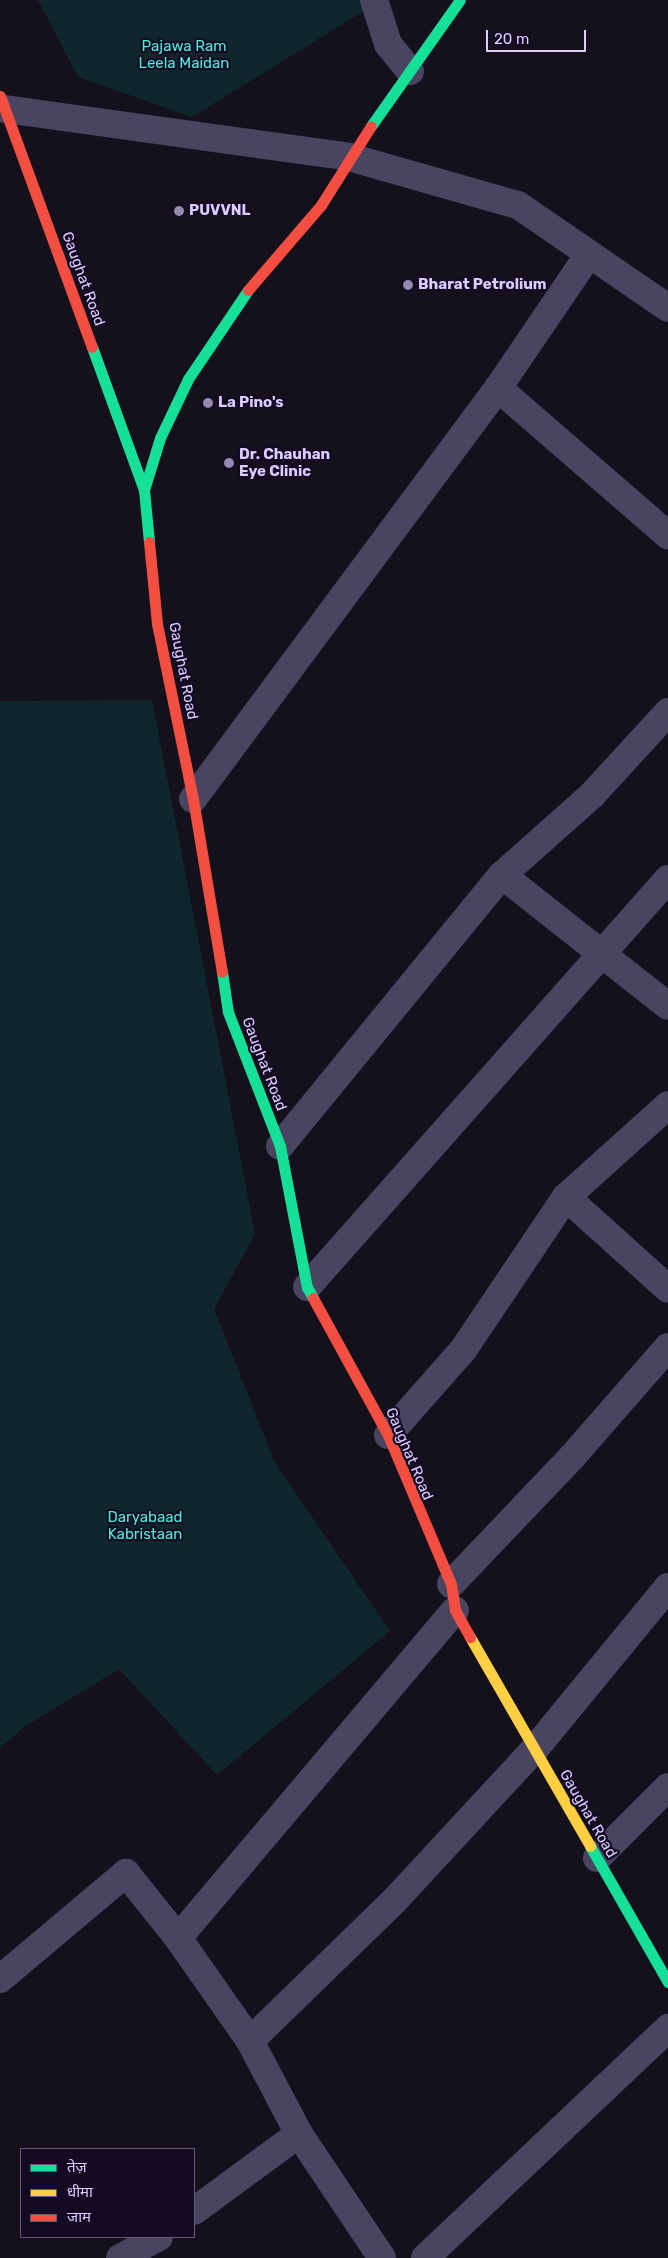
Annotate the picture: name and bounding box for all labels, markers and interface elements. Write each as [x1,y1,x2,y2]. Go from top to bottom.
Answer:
scale bar [488,20,588,52]
text: 20 m [494,30,529,48]
park label: Pajawa Ram Leela Maidan [139,37,229,72]
place label: PUVVNL [189,202,251,220]
marker: PUVVNL [173,205,185,217]
street label: Gaughat Road [58,229,108,329]
place label: Bharat Petrolium [418,276,547,294]
marker: Bharat Petrolium [402,279,414,291]
place label: La Pino's [218,394,284,412]
marker: La Pino's [202,397,214,409]
place label: Dr. Chauhan Eye Clinic [239,445,330,480]
marker: Dr. Chauhan Eye Clinic [223,457,235,469]
street label: Gaughat Road [165,621,201,721]
street label: Gaughat Road [238,1015,290,1113]
street label: Gaughat Road [381,1405,437,1503]
park label: Daryabaad Kabristaan [108,1508,182,1543]
street label: Gaughat Road [555,1767,621,1861]
legend [20,2148,195,2238]
text: तेज़ [67,2158,87,2176]
text: धीमा [67,2183,93,2201]
text: जाम [67,2208,91,2226]

